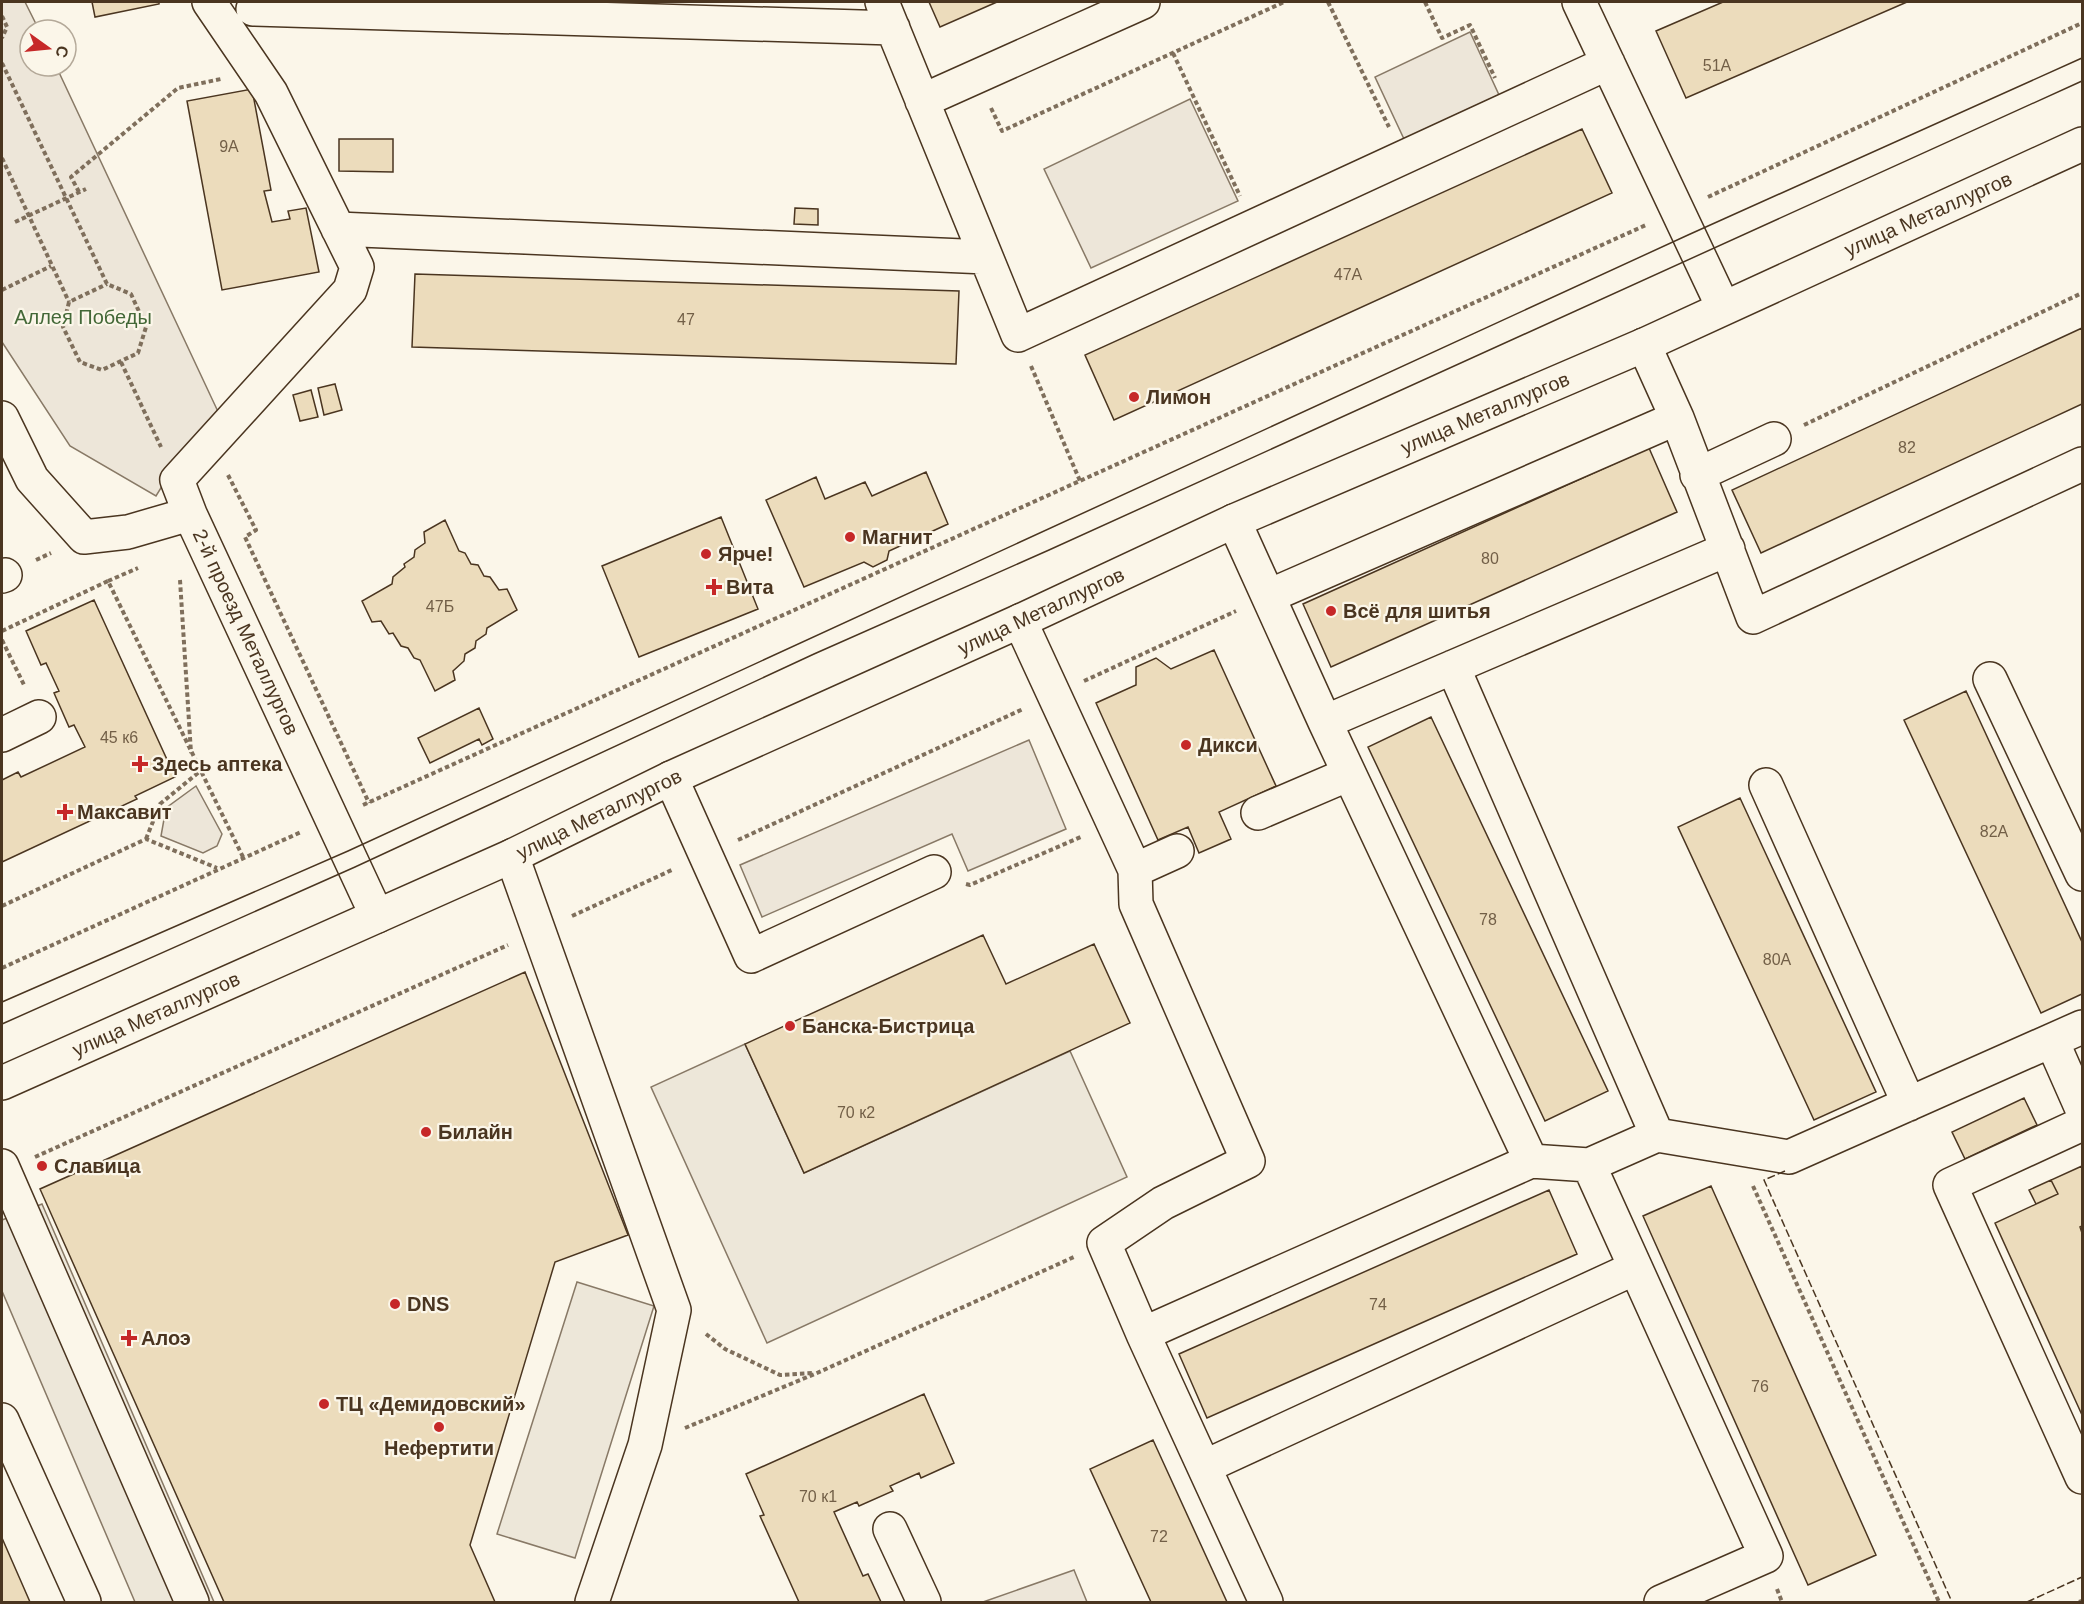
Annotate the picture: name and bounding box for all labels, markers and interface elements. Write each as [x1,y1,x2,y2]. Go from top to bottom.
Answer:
north arrow [18,18,78,78]
text: С [52,44,72,60]
house number: 51А [1703,57,1732,74]
house number: 9А [219,138,239,155]
street label: улица Металлургов [1841,167,2015,261]
house number: 47А [1334,266,1363,283]
park label: Аллея Победы [14,306,152,328]
house number: 47 [677,311,695,328]
street label: улица Металлургов [1397,368,1573,458]
place label: Лимон [1146,386,1211,408]
marker: Лимон [1127,390,1141,404]
house number: 82 [1898,439,1916,456]
street label: 2-й проезд Металлургов [189,526,303,738]
place label: Магнит [862,526,933,548]
marker: Магнит [843,530,857,544]
place label: Ярче! [718,543,774,565]
marker: Ярче! [699,547,713,561]
house number: 80 [1481,550,1499,567]
street label: улица Металлургов [954,563,1128,659]
place label: Вита [726,576,775,598]
marker: Вита [707,580,721,594]
house number: 47Б [426,598,454,615]
place label: Всё для шитья [1343,600,1491,622]
marker: Всё для шитья [1324,604,1338,618]
house number: 45 к6 [100,729,138,746]
place label: Дикси [1198,734,1258,756]
marker: Дикси [1179,738,1193,752]
place label: Здесь аптека [152,753,283,775]
marker: Здесь аптека [133,757,147,771]
street label: улица Металлургов [513,764,685,864]
place label: Максавит [77,801,172,823]
marker: Максавит [58,805,72,819]
house number: 82А [1980,823,2009,840]
house number: 78 [1479,911,1497,928]
house number: 80А [1763,951,1792,968]
street label: улица Металлургов [69,967,243,1061]
place label: Банска-Бистрица [802,1015,975,1037]
marker: Банска-Бистрица [783,1019,797,1033]
house number: 70 к2 [837,1104,875,1121]
place label: Билайн [438,1121,513,1143]
marker: Билайн [419,1125,433,1139]
place label: Славица [54,1155,141,1177]
marker: Славица [35,1159,49,1173]
place label: DNS [407,1293,449,1315]
house number: 74 [1369,1296,1387,1313]
marker: DNS [388,1297,402,1311]
place label: Алоэ [141,1327,191,1349]
marker: Алоэ [122,1331,136,1345]
house number: 76 [1751,1378,1769,1395]
place label: ТЦ «Демидовский» [336,1393,526,1415]
marker: ТЦ «Демидовский» [317,1397,331,1411]
marker: Нефертити [432,1420,446,1434]
place label: Нефертити [384,1437,494,1459]
house number: 70 к1 [799,1488,837,1505]
house number: 72 [1150,1528,1168,1545]

